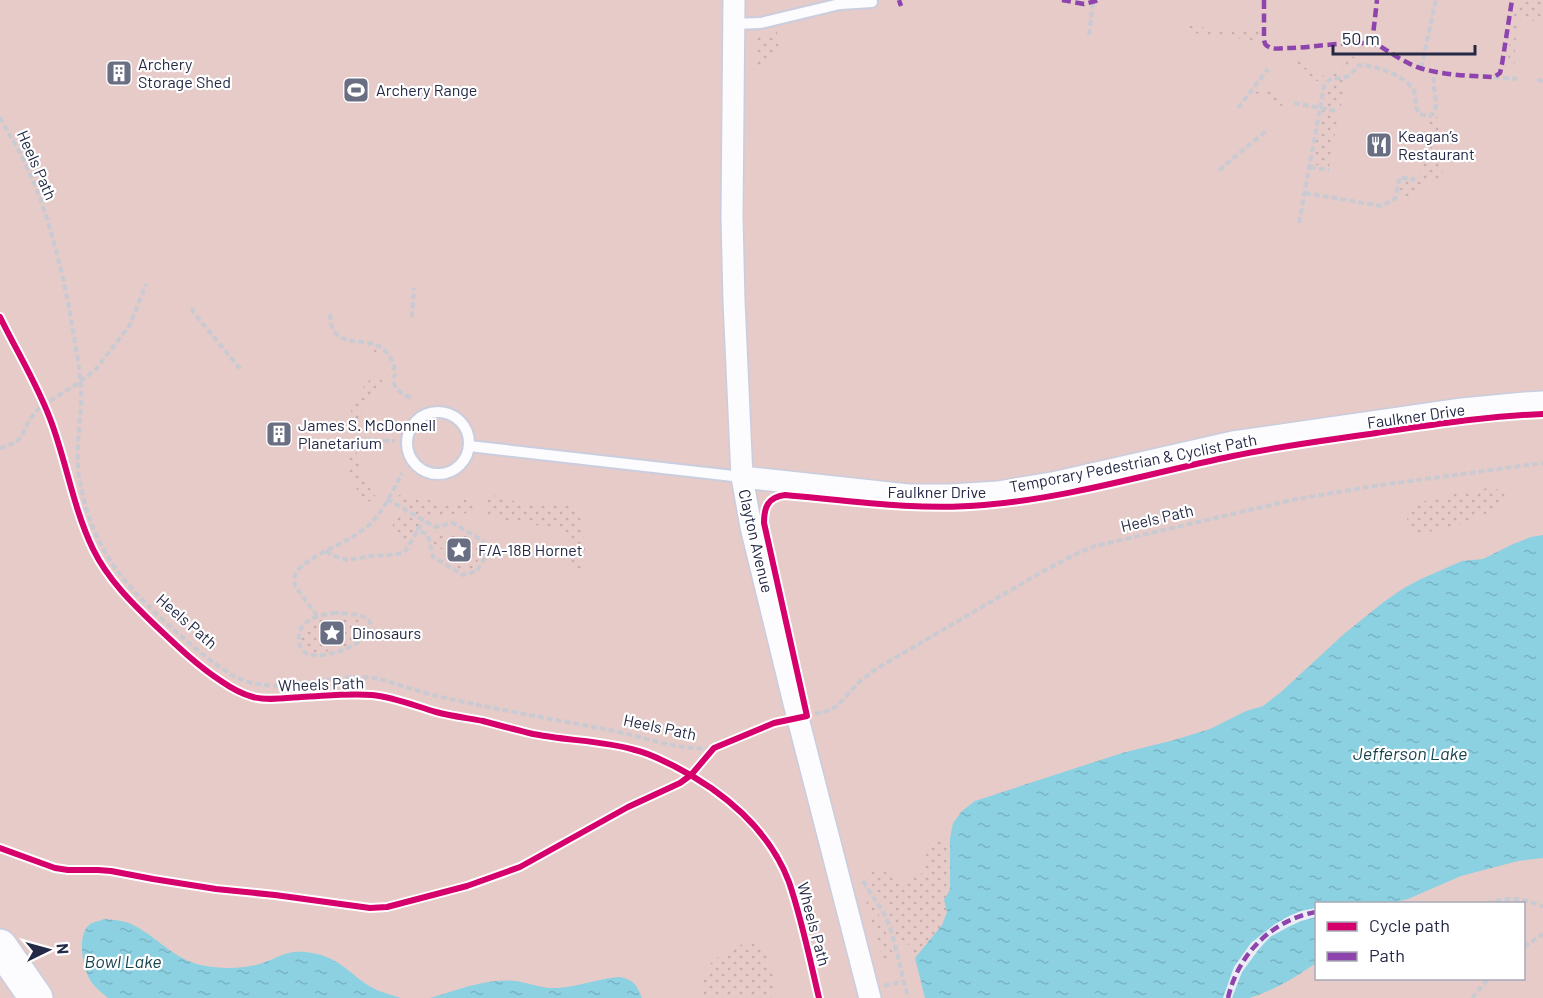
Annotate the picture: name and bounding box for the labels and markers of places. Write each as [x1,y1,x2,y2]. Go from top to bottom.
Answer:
place label: Archery Storage Shed [138,54,231,91]
building icon: Archery Storage Shed [104,58,134,88]
sports icon: Archery Range [341,75,371,105]
place label: Archery Range [376,80,477,99]
place label: Keagan’s Restaurant [1398,126,1475,163]
restaurant icon: Keagan’s Restaurant [1364,130,1394,160]
place label: James S. McDonnell Planetarium [298,415,436,452]
building icon: James S. McDonnell Planetarium [264,419,294,449]
place icon: F/A-18B Hornet [444,535,474,565]
place label: F/A-18B Hornet [478,540,583,559]
place icon: Dinosaurs [317,618,347,648]
place label: Dinosaurs [352,623,421,642]

